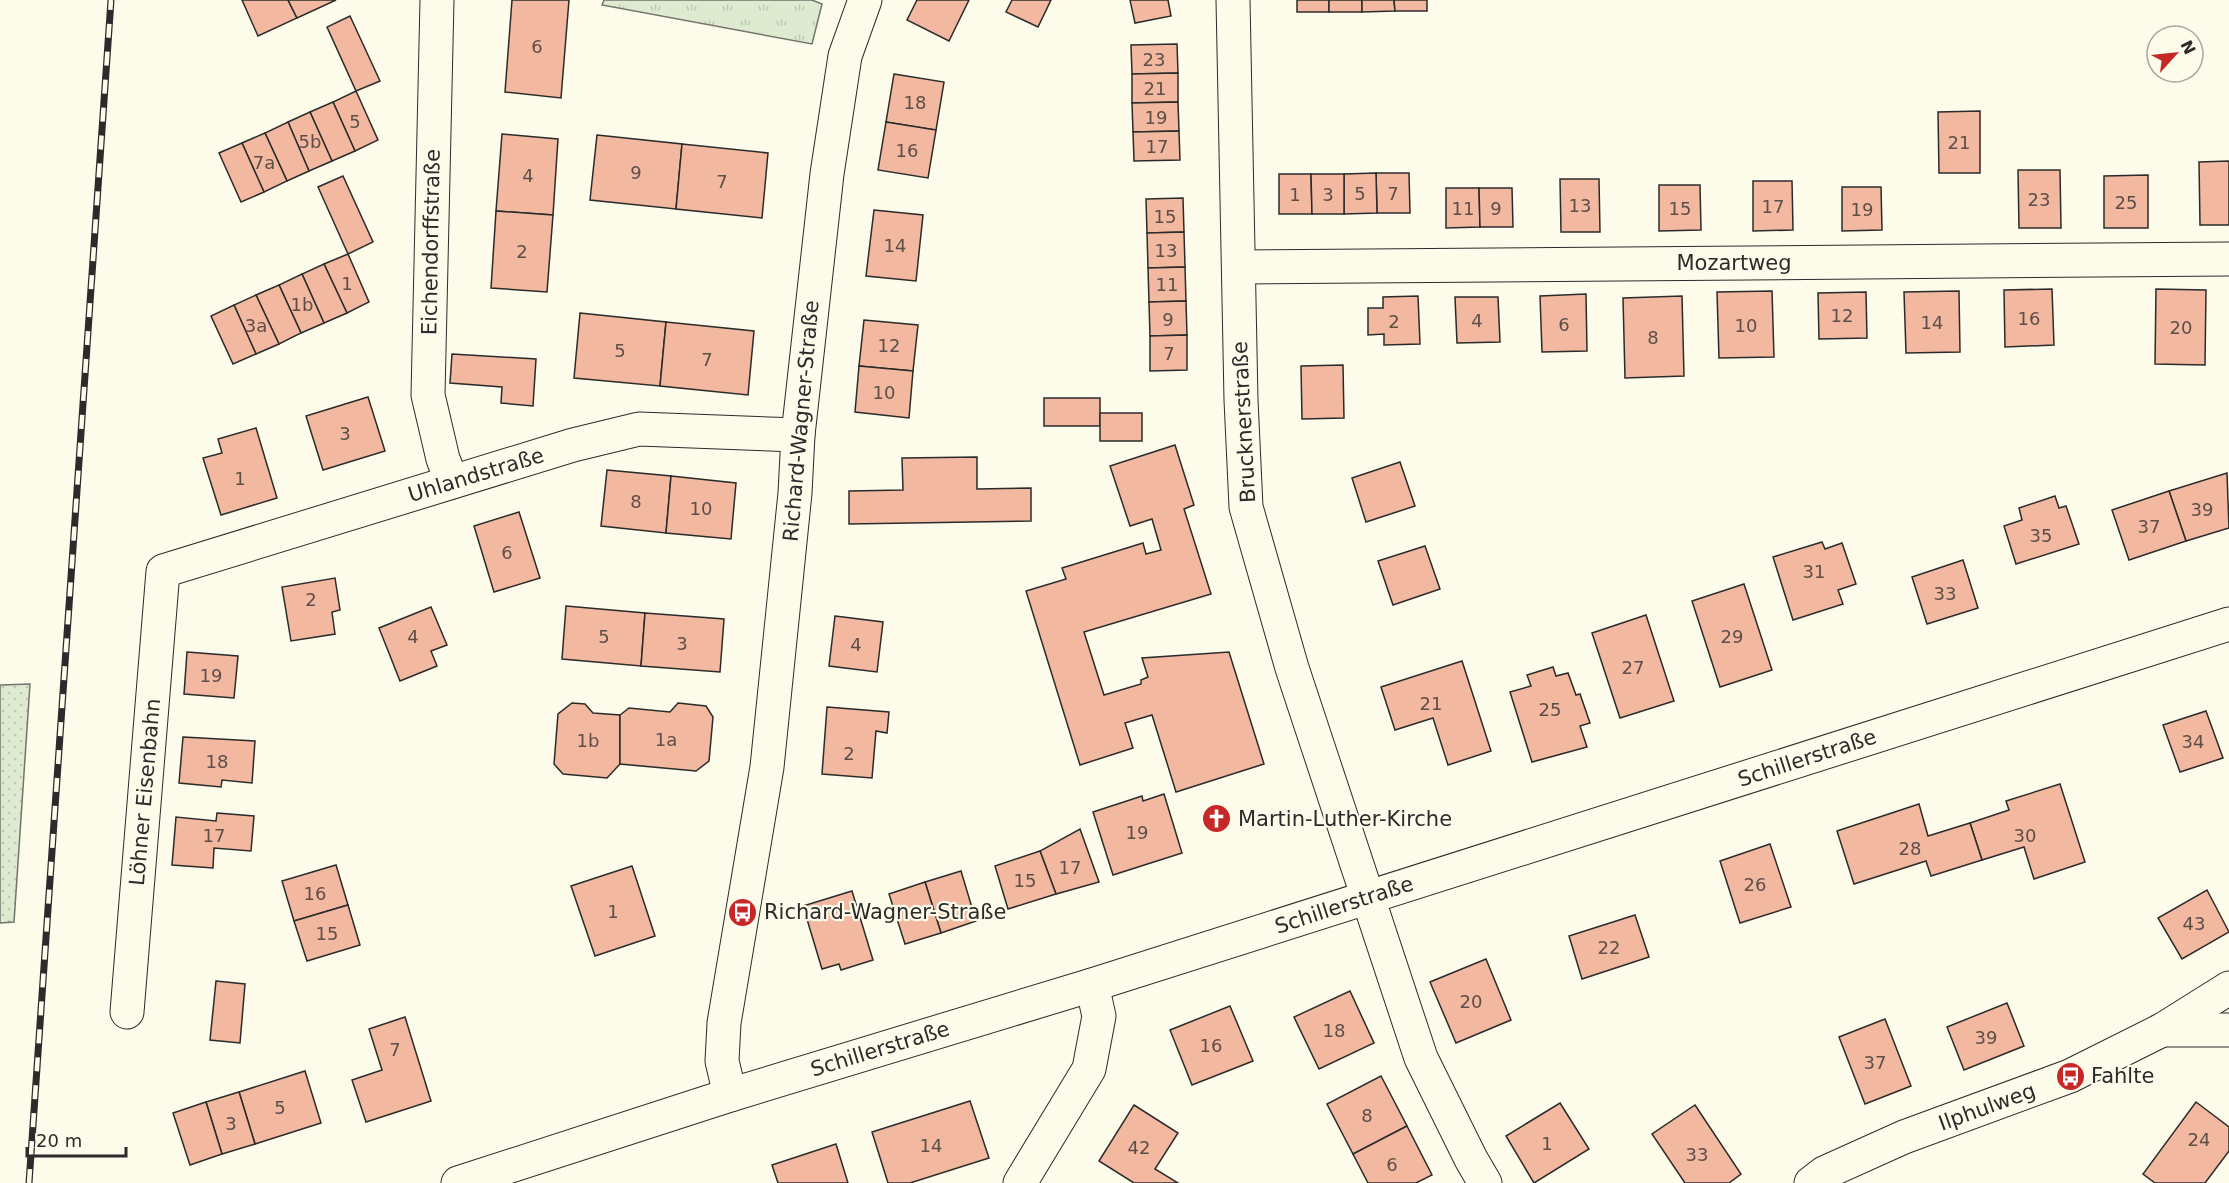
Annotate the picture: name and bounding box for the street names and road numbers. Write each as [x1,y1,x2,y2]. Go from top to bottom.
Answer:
street label: Eichendorffstraße [417,149,445,335]
street label: Mozartweg [1676,251,1792,275]
street label: Richard-Wagner-Straße [778,299,824,543]
street label: Brucknerstraße [1228,341,1260,503]
street label: Uhlandstraße [405,443,547,507]
street label: Löhner Eisenbahn [125,697,165,887]
street label: Schillerstraße [1735,724,1879,792]
street label: Schillerstraße [1272,871,1416,939]
street label: Schillerstraße [808,1016,952,1082]
street label: Ilphulweg [1935,1078,2039,1136]

